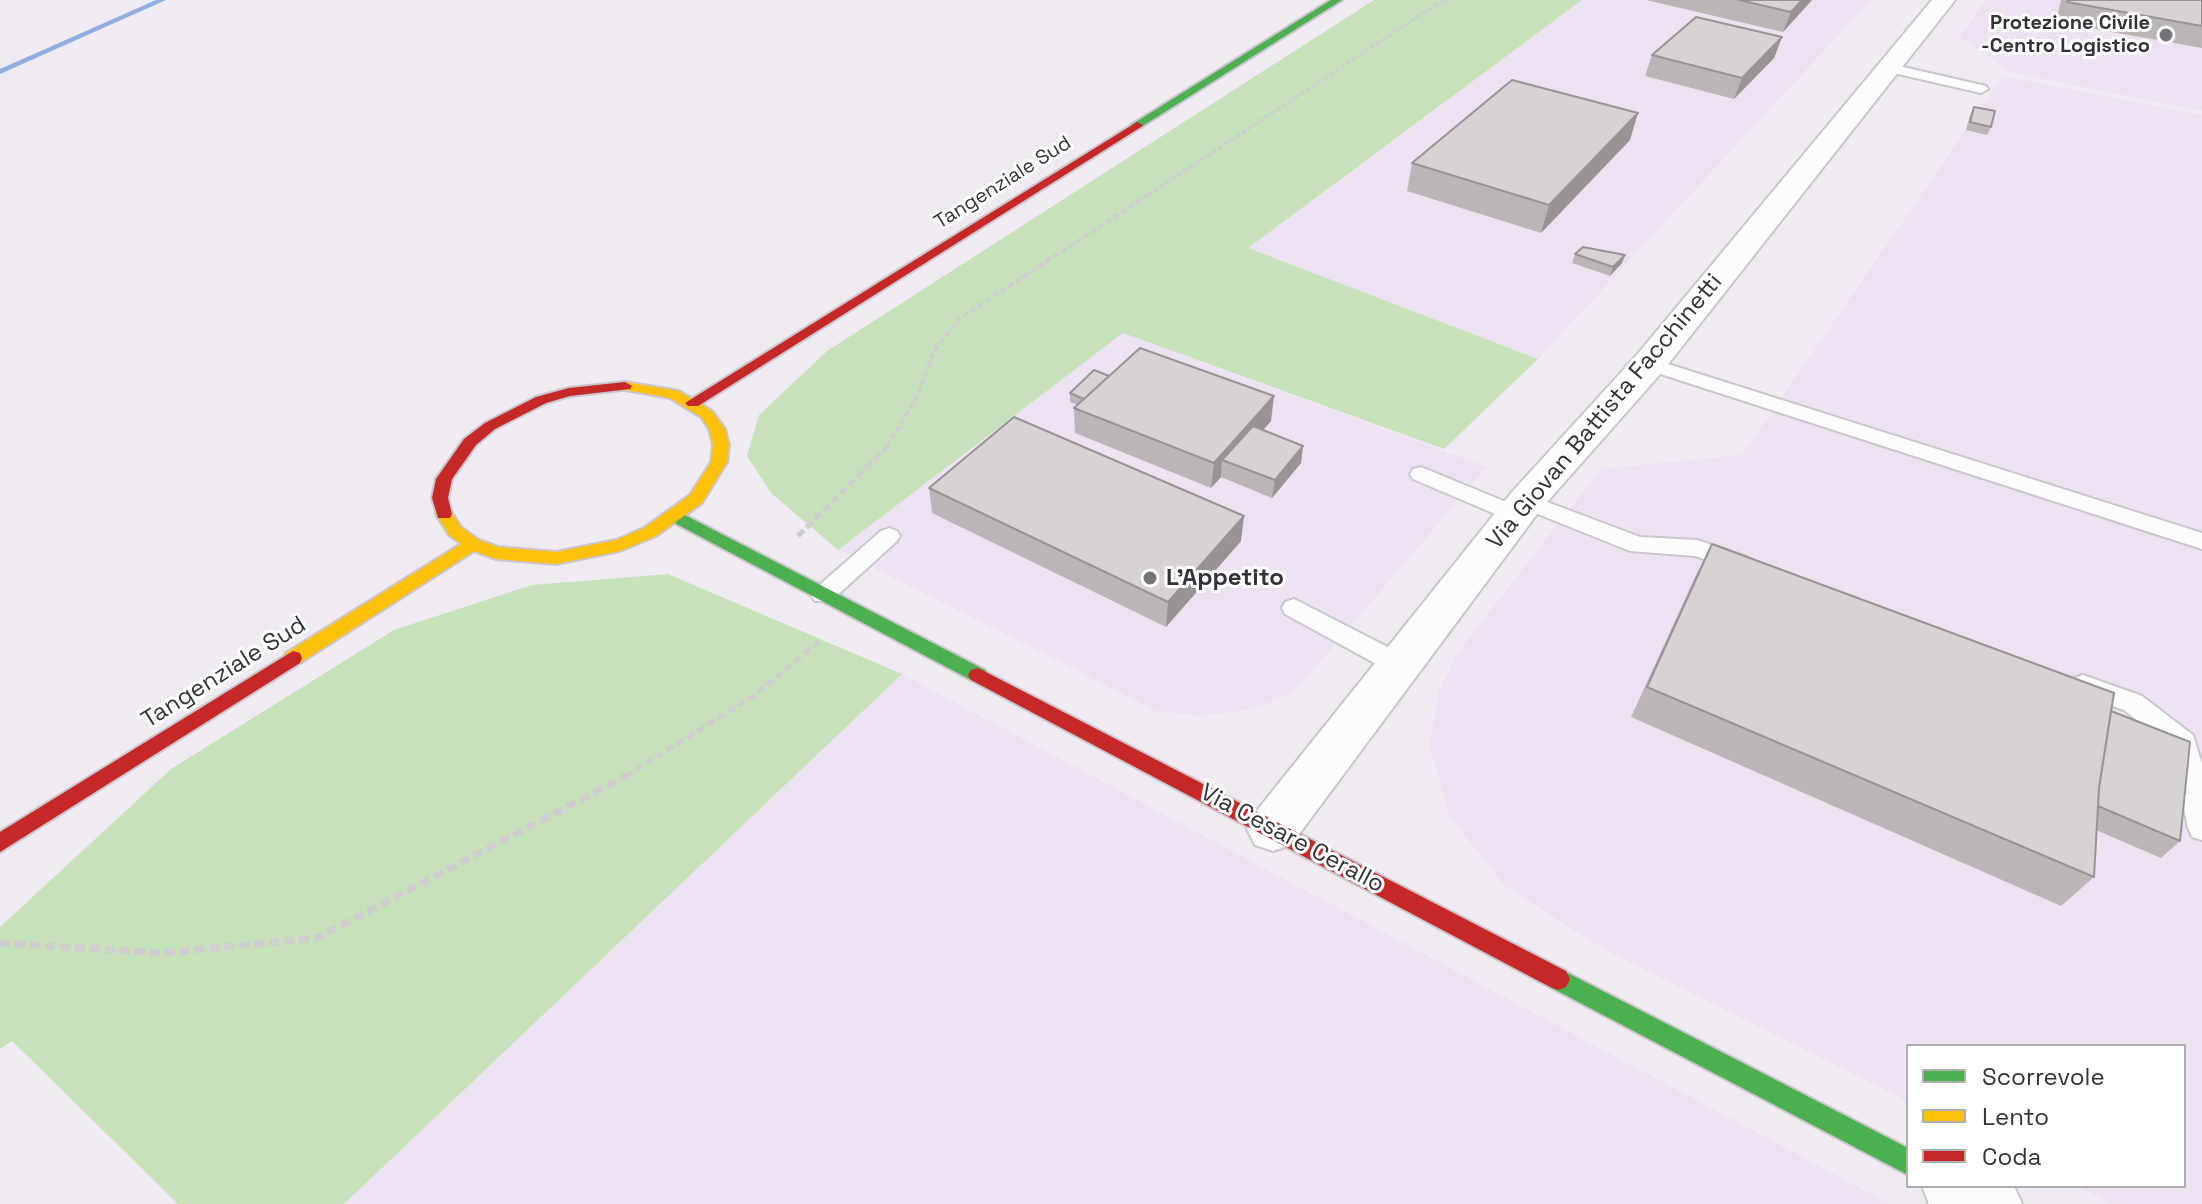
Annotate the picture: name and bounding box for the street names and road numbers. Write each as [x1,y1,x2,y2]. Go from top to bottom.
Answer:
street label: Tangenziale Sud [930,131,1076,235]
street label: Via Giovan Battista Facchinetti [1481,268,1729,556]
street label: Tangenziale Sud [137,611,311,735]
street label: Via Cesare Cerallo [1195,778,1389,900]

